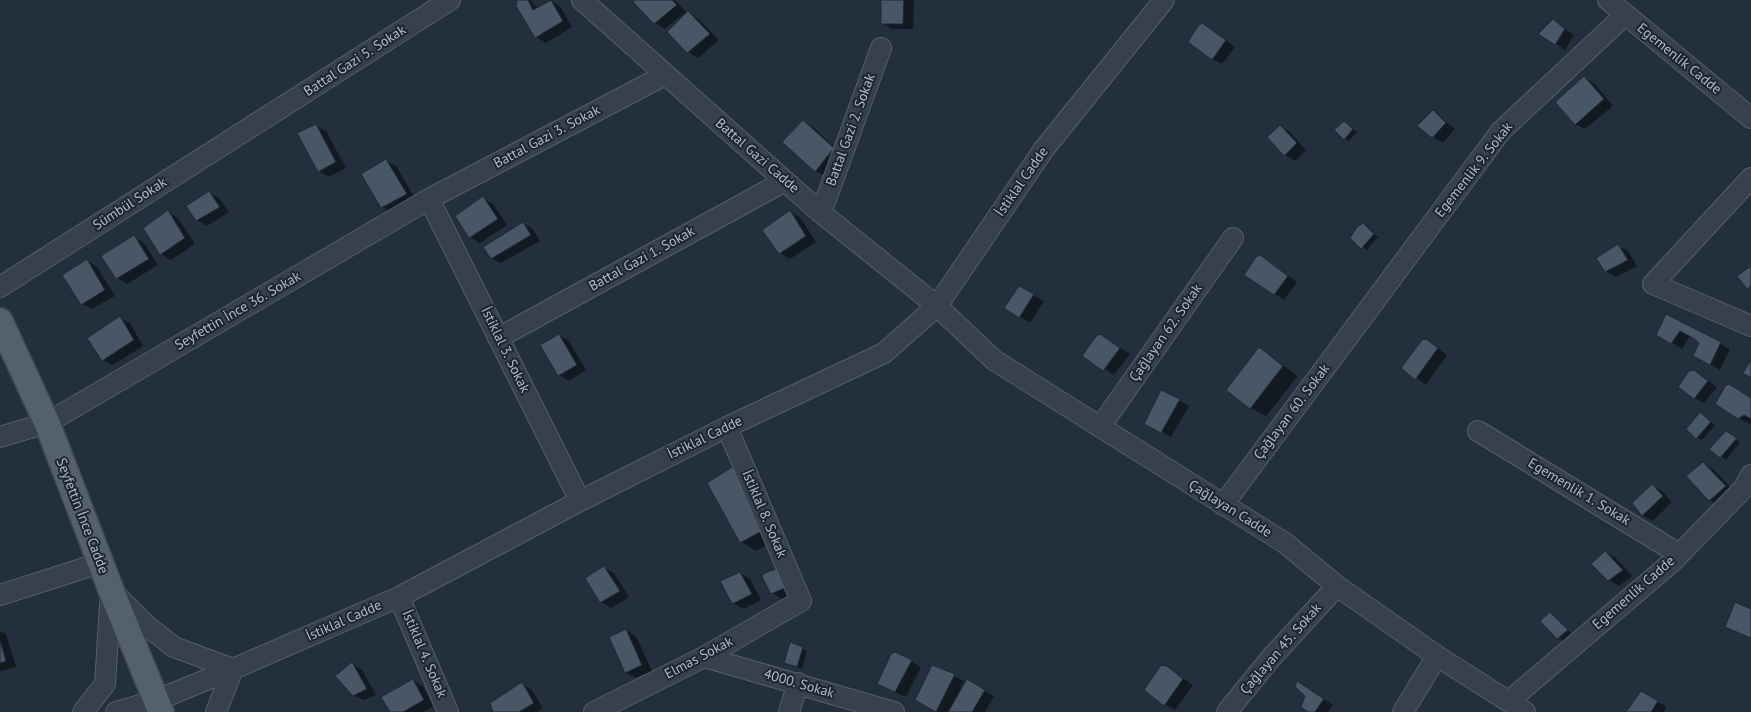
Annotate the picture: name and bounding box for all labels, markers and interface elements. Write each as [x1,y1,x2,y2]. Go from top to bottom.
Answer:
street label: Egemenlik Cadde [1634,20,1724,98]
street label: Battal Gazi 5. Sokak [301,22,409,100]
street label: Battal Gazi 2. Sokak [823,72,879,188]
street label: Battal Gazi 3. Sokak [491,102,603,172]
street label: Battal Gazi Cadde [712,115,802,197]
street label: Egemenlik 9. Sokak [1432,119,1516,221]
street label: İstiklal Cadde [992,144,1052,220]
street label: Sümbül Sokak [90,174,170,234]
street label: Battal Gazi 1. Sokak [586,223,698,295]
street label: Seyfettin İnce 36. Sokak [172,268,304,354]
street label: Çağlayan 62. Sokak [1126,281,1206,385]
street label: İstiklal 3. Sokak [477,304,533,396]
street label: Çağlayan 60. Sokak [1251,361,1333,463]
street label: İstiklal Cadde [665,413,745,463]
street label: Egemenlik 1. Sokak [1525,455,1633,529]
street label: Seyfettin İnce Cadde [52,456,112,576]
street label: İstiklal 8. Sokak [738,468,790,560]
street label: Çağlayan Cadde [1185,477,1275,541]
street label: Egemenlik Cadde [1589,553,1679,633]
street label: İstiklal Cadde [304,597,384,645]
street label: Çağlayan 45. Sokak [1237,600,1325,698]
street label: İstiklal 4. Sokak [398,608,450,700]
street label: Elmas Sokak [662,633,736,683]
street label: 4000. Sokak [762,666,836,702]

